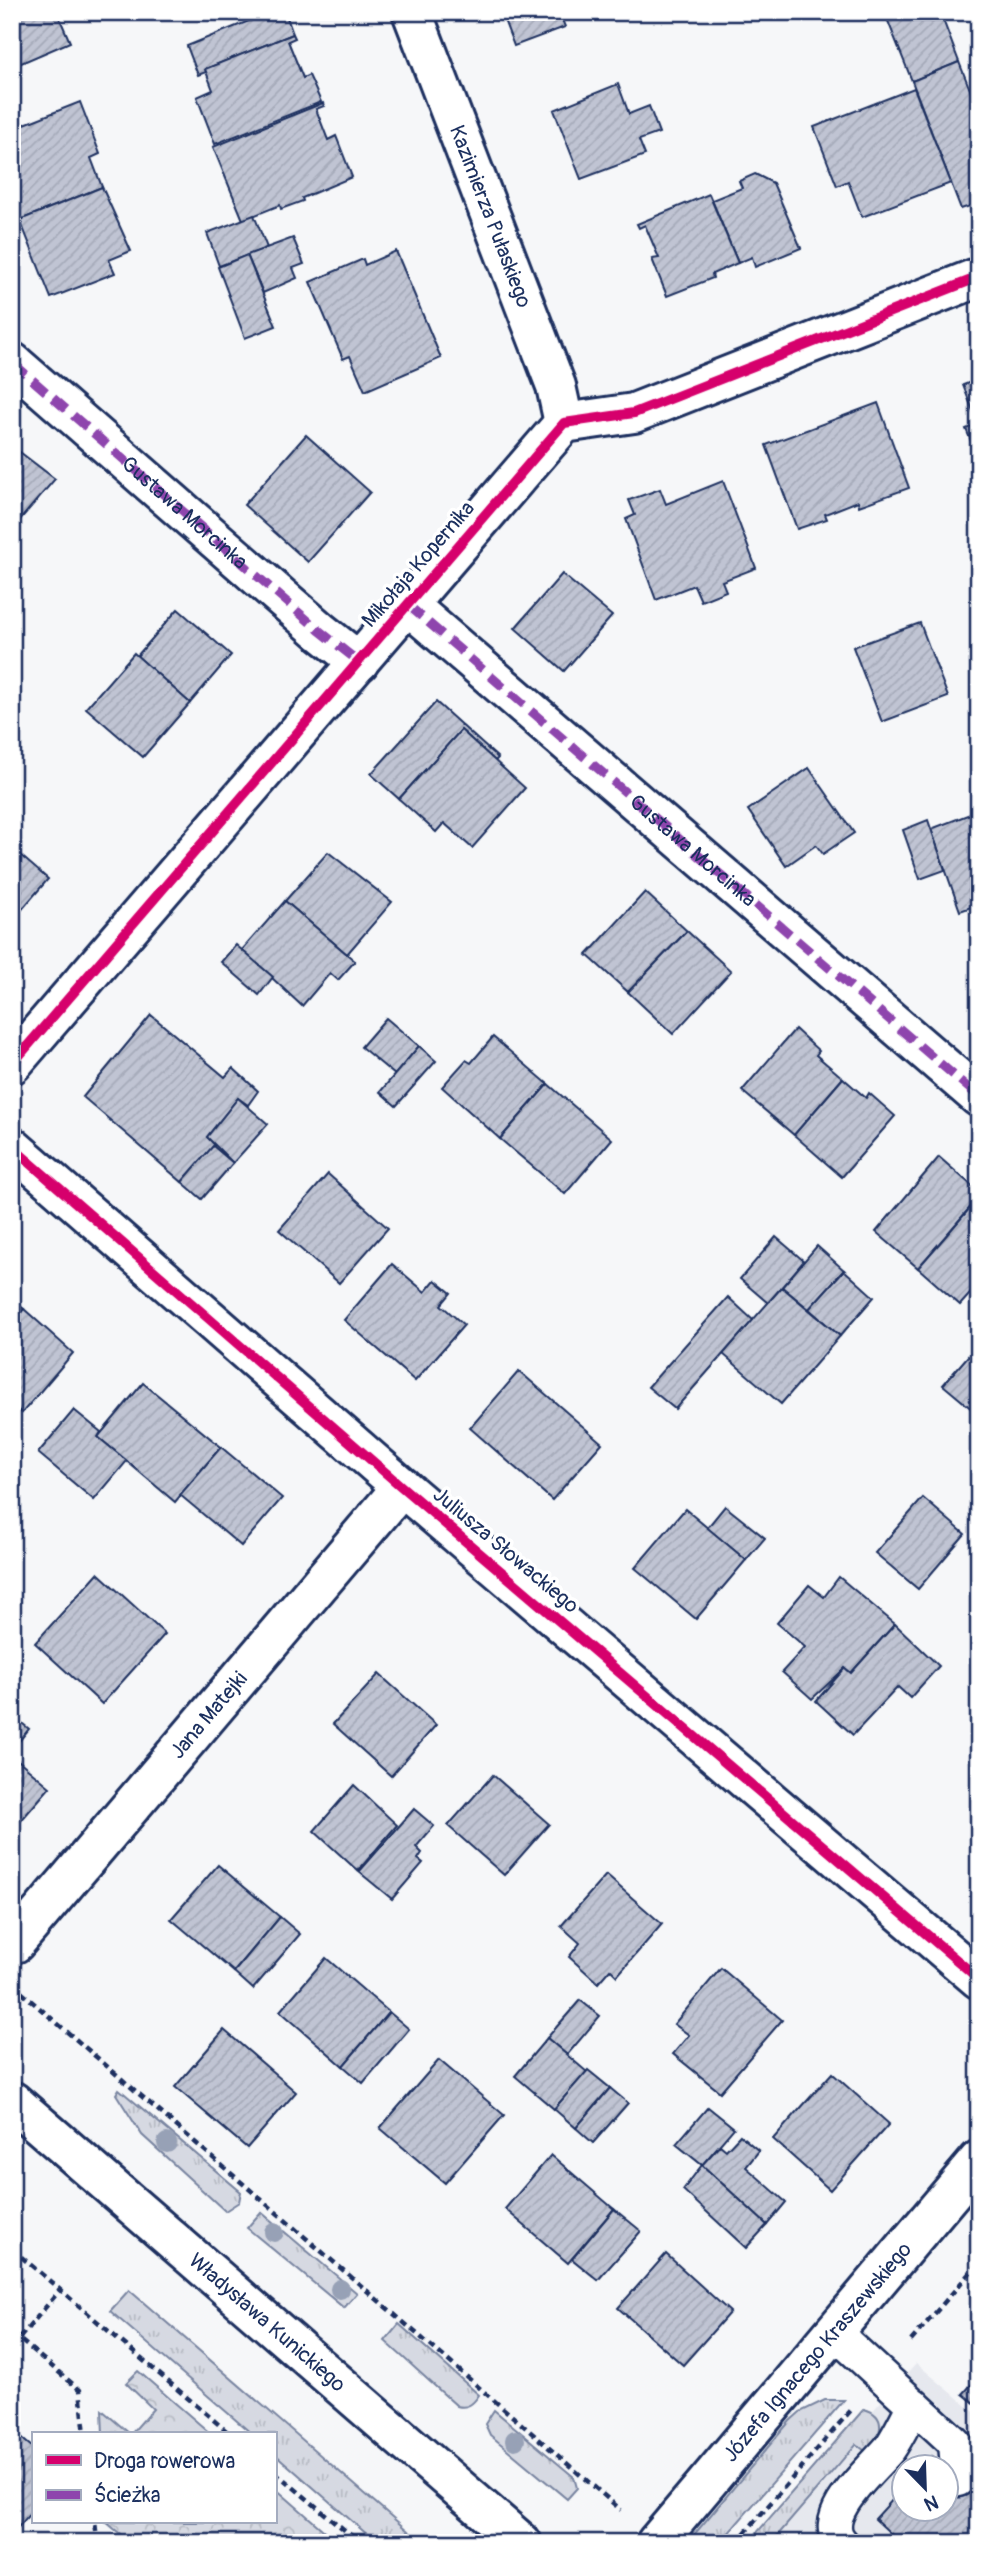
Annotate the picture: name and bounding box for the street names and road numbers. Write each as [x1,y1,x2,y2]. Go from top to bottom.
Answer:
street label: Kazimierza Pułaskiego [443,121,538,312]
street label: Gustawa Morcinka [115,450,253,576]
street label: Mikołaja Kopernika [356,495,481,633]
street label: Gustawa Morcinka [623,789,762,913]
street label: Juliusza Słowackiego [427,1481,584,1619]
street label: Jana Matejki [164,1666,254,1765]
street label: Józefa Ignacego Kraszewskiego [717,2237,918,2468]
street label: Władysława Kunickiego [183,2247,351,2398]

